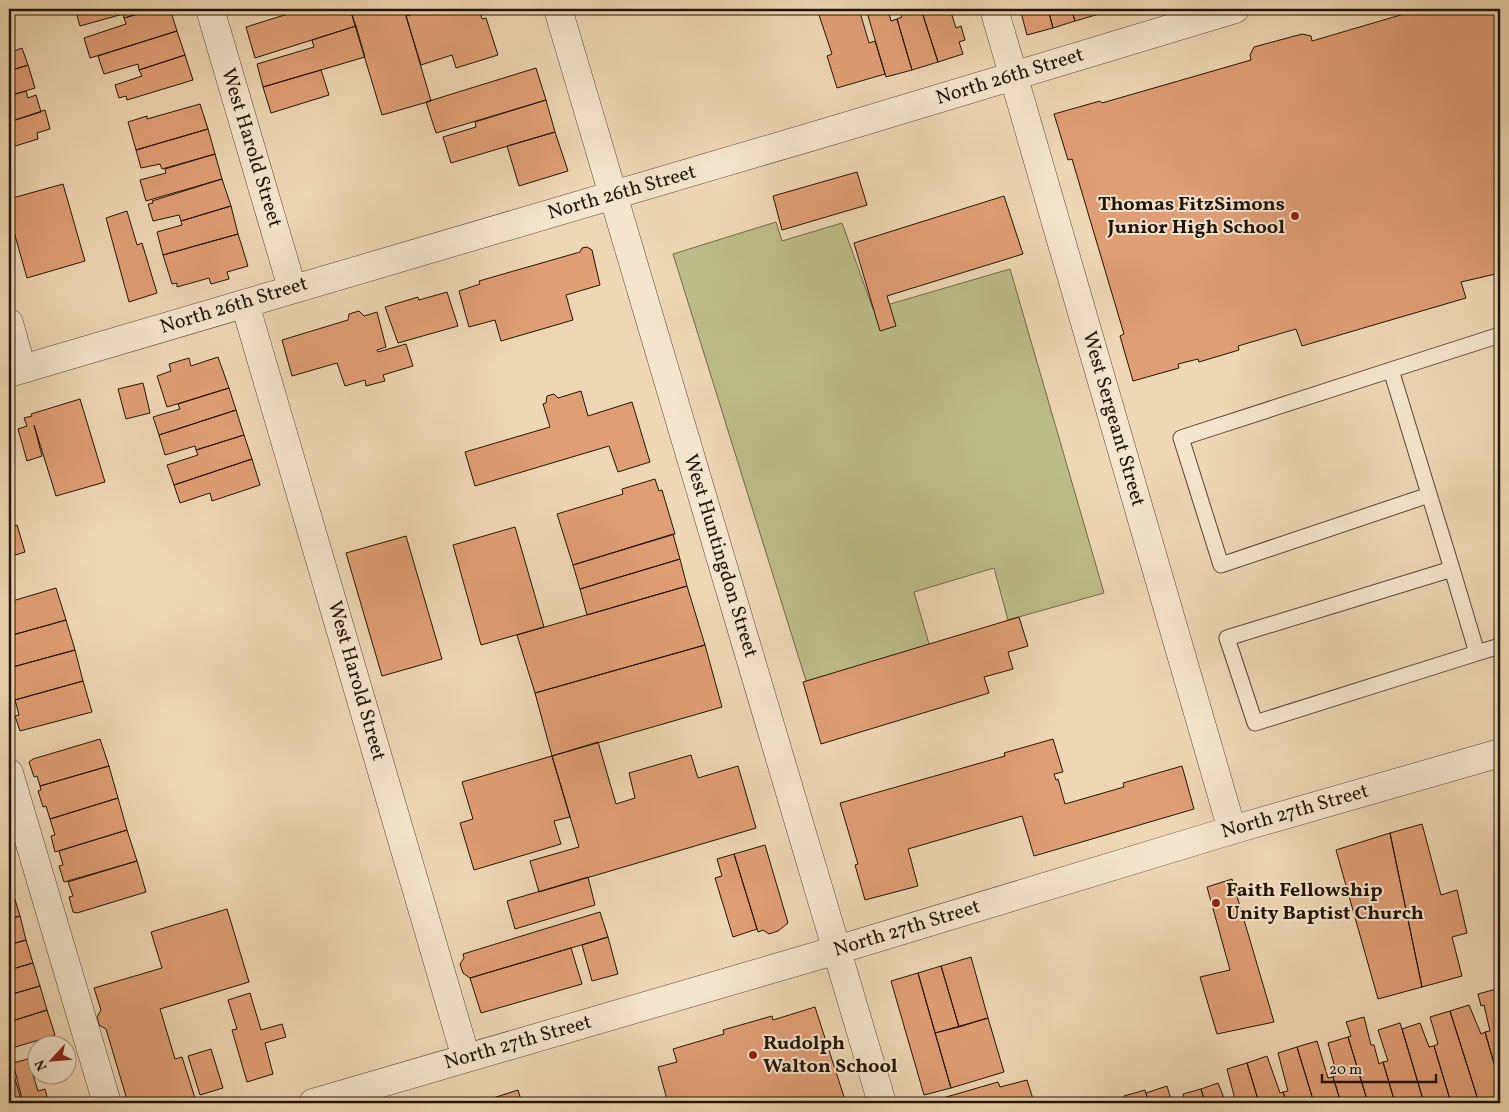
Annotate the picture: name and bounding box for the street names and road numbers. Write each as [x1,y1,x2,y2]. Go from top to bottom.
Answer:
street label: North 26th Street [933,41,1087,113]
street label: West Harold Street [213,65,289,231]
street label: North 26th Street [545,158,699,228]
street label: North 26th Street [157,270,311,342]
street label: West Sergeant Street [1075,328,1151,510]
street label: West Huntingdon Street [676,451,764,661]
street label: West Harold Street [320,598,392,764]
street label: North 27th Street [1218,778,1372,846]
street label: North 27th Street [830,893,984,965]
street label: North 27th Street [441,1009,595,1077]

